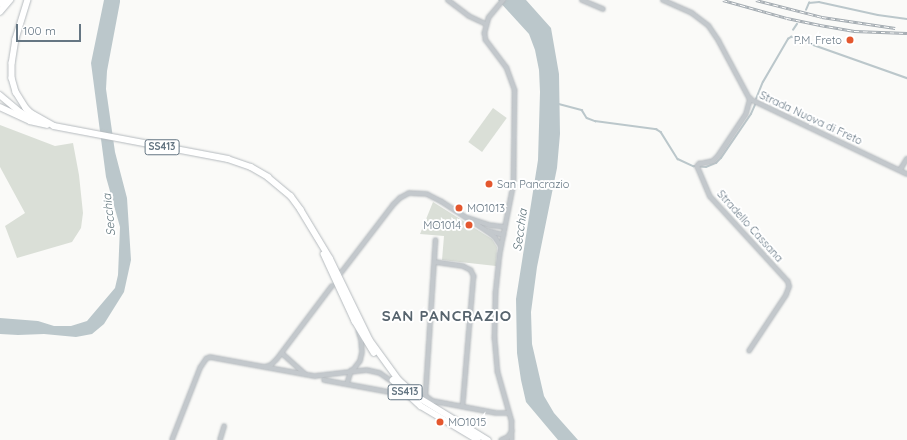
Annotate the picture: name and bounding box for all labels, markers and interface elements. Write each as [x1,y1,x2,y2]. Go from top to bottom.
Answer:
scale bar [18,16,83,42]
text: 100 m [23,23,56,38]
place label: P.M. Freto [794,33,842,47]
marker: P.M. Freto [845,35,855,45]
street label: Strada Nuova di Freto [757,88,865,148]
road number: SS413 [144,139,180,155]
place label: San Pancrazio [497,177,569,191]
marker: San Pancrazio [484,179,494,189]
street label: Stradello Cassana [714,187,786,265]
water label: Secchia [100,193,118,237]
place label: MO1013 [467,201,505,215]
marker: MO1013 [454,203,464,213]
water label: Secchia [510,208,530,252]
place label: MO1014 [423,218,461,232]
marker: MO1014 [464,220,474,230]
district label: SAN PANCRAZIO [382,307,512,325]
road number: SS413 [387,384,423,400]
place label: MO1015 [448,415,486,429]
marker: MO1015 [435,417,445,427]

